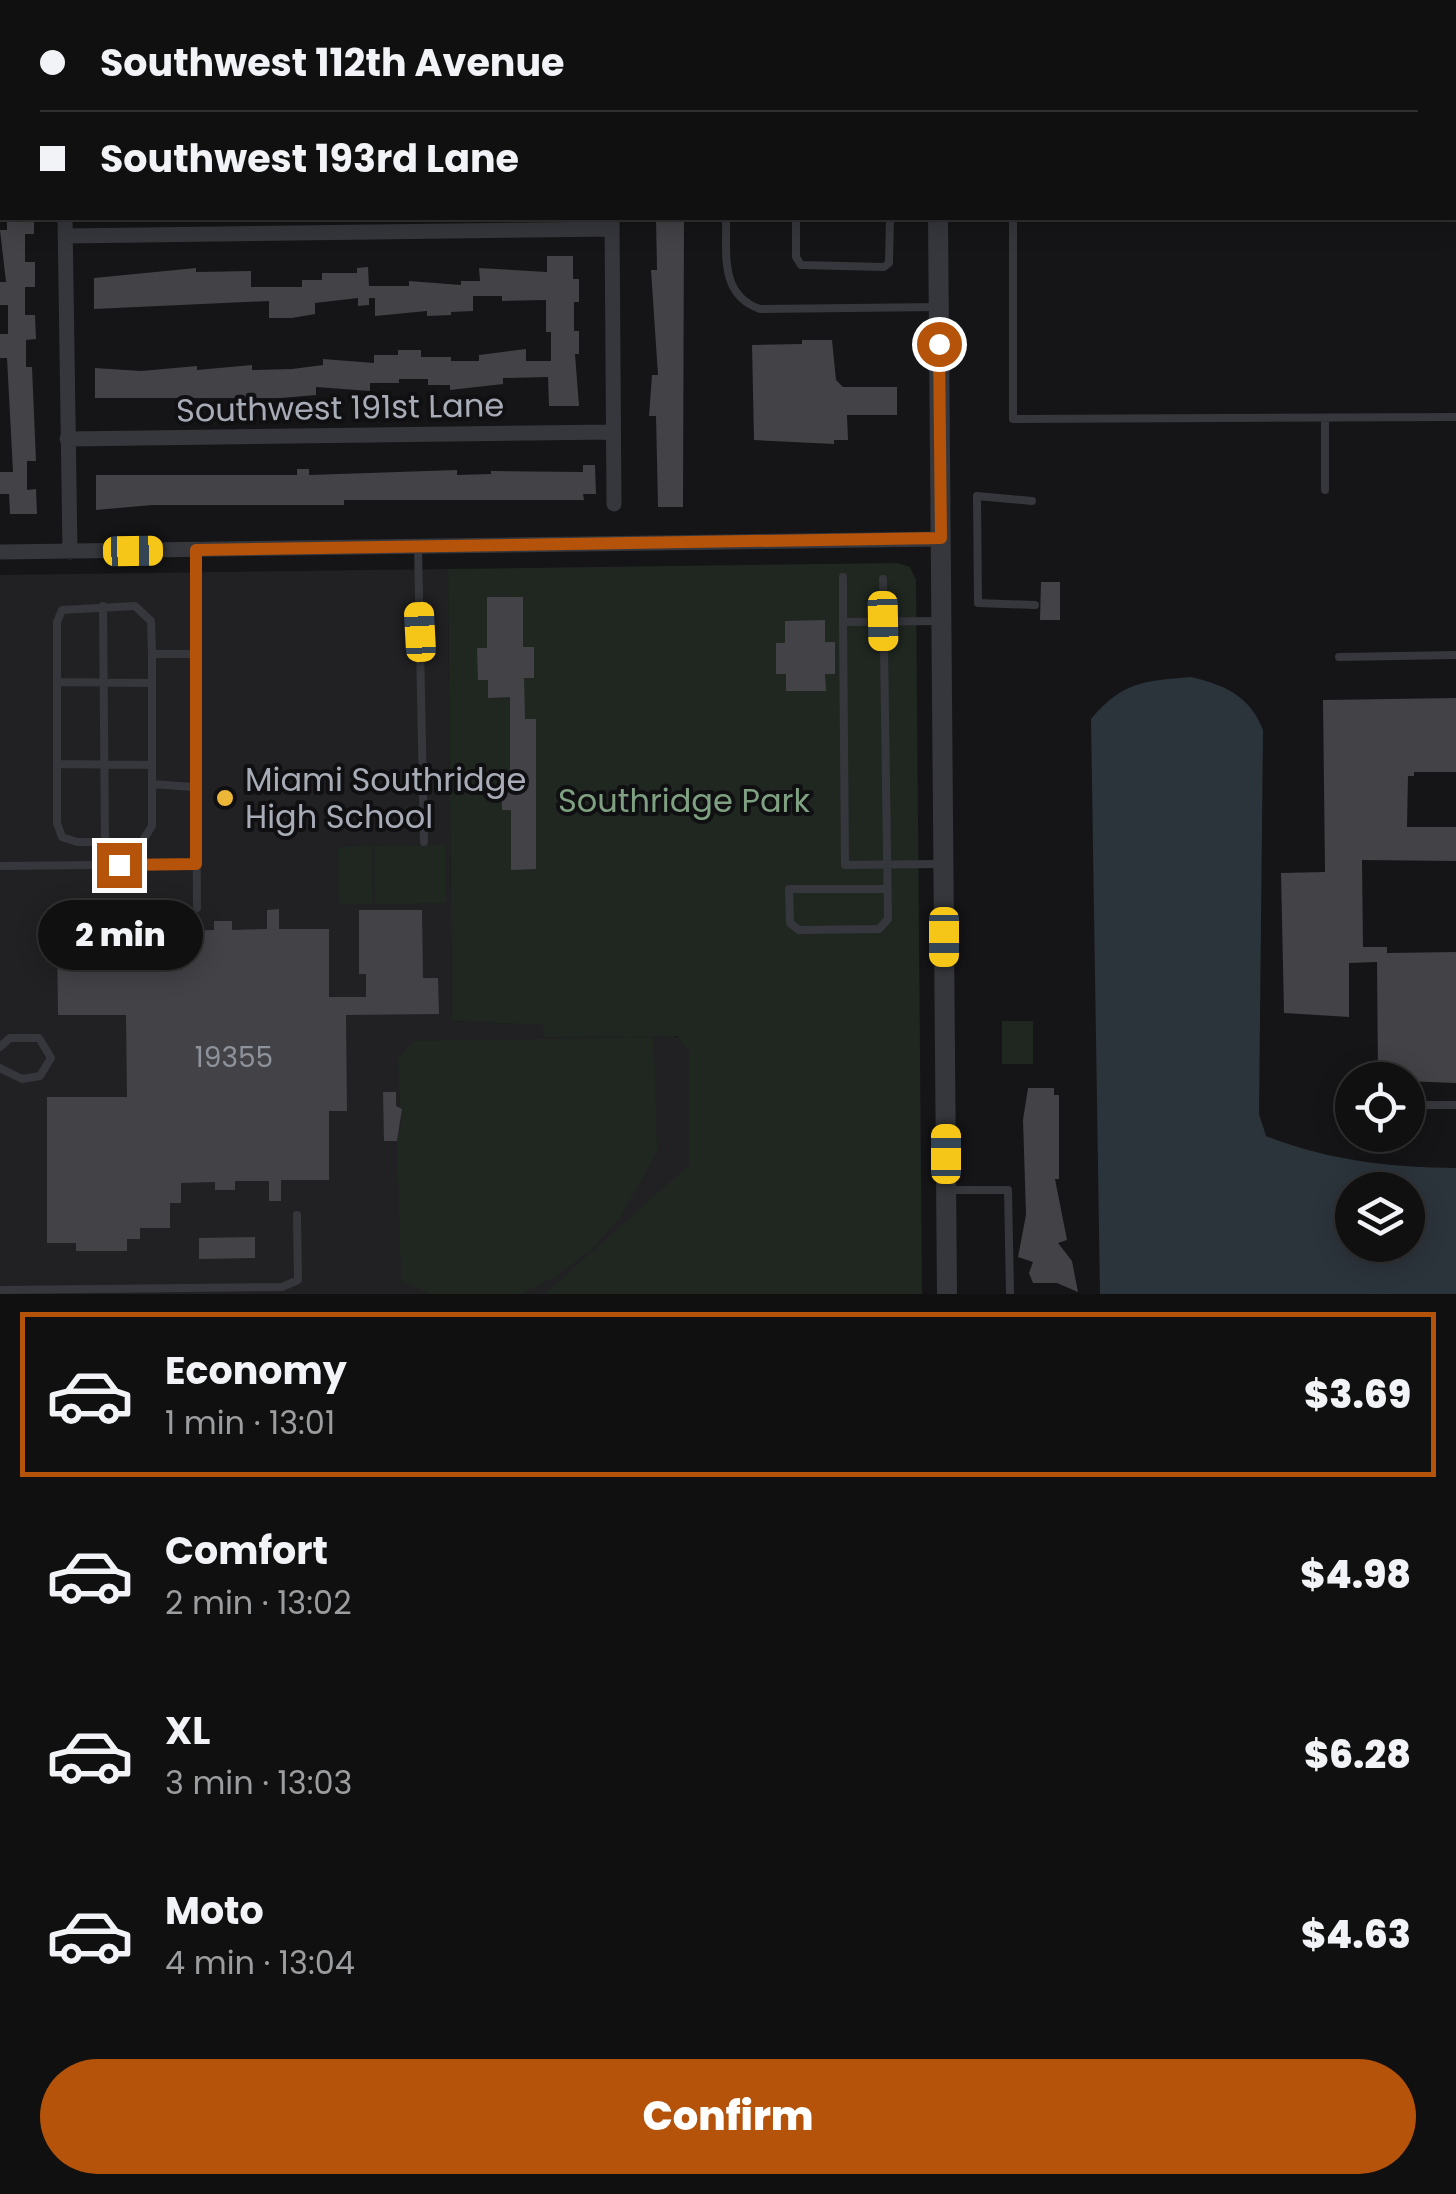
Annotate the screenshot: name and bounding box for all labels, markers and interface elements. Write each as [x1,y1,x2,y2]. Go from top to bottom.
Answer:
text: Southwest 112th Avenue [100,36,564,89]
text: Southwest 193rd Lane [100,132,519,185]
route start [917,322,962,367]
street label: Southwest 191st Lane [176,382,504,433]
car [103,535,163,567]
car [867,591,899,651]
car [403,601,437,663]
place label: Miami Southridge High School [245,757,526,839]
park label: Southridge Park [558,778,810,823]
marker: Miami Southridge High School [214,787,236,809]
route end [97,843,142,888]
callout: 2 min [36,900,202,970]
car [929,907,959,967]
text: 2 min [75,912,166,957]
house number: 19355 [195,1038,273,1077]
map controls [1335,1062,1425,1262]
button: locate [1335,1062,1425,1152]
car [931,1124,961,1184]
button: layers [1335,1172,1425,1262]
text: Economy [165,1344,347,1397]
icon: car [45,1350,135,1440]
text: $3.69 [1304,1368,1411,1421]
text: 1 min · 13:01 [165,1400,335,1445]
text: Comfort [165,1524,328,1577]
icon: car [45,1530,135,1620]
text: $4.98 [1300,1548,1411,1601]
text: 2 min · 13:02 [165,1580,352,1625]
text: XL [165,1704,210,1757]
icon: car [45,1710,135,1800]
text: $6.28 [1304,1728,1411,1781]
text: 3 min · 13:03 [165,1760,352,1805]
text: Moto [165,1884,264,1937]
icon: car [45,1890,135,1980]
text: $4.63 [1301,1908,1411,1961]
text: 4 min · 13:04 [165,1940,355,1985]
button: Confirm [40,2059,1416,2174]

